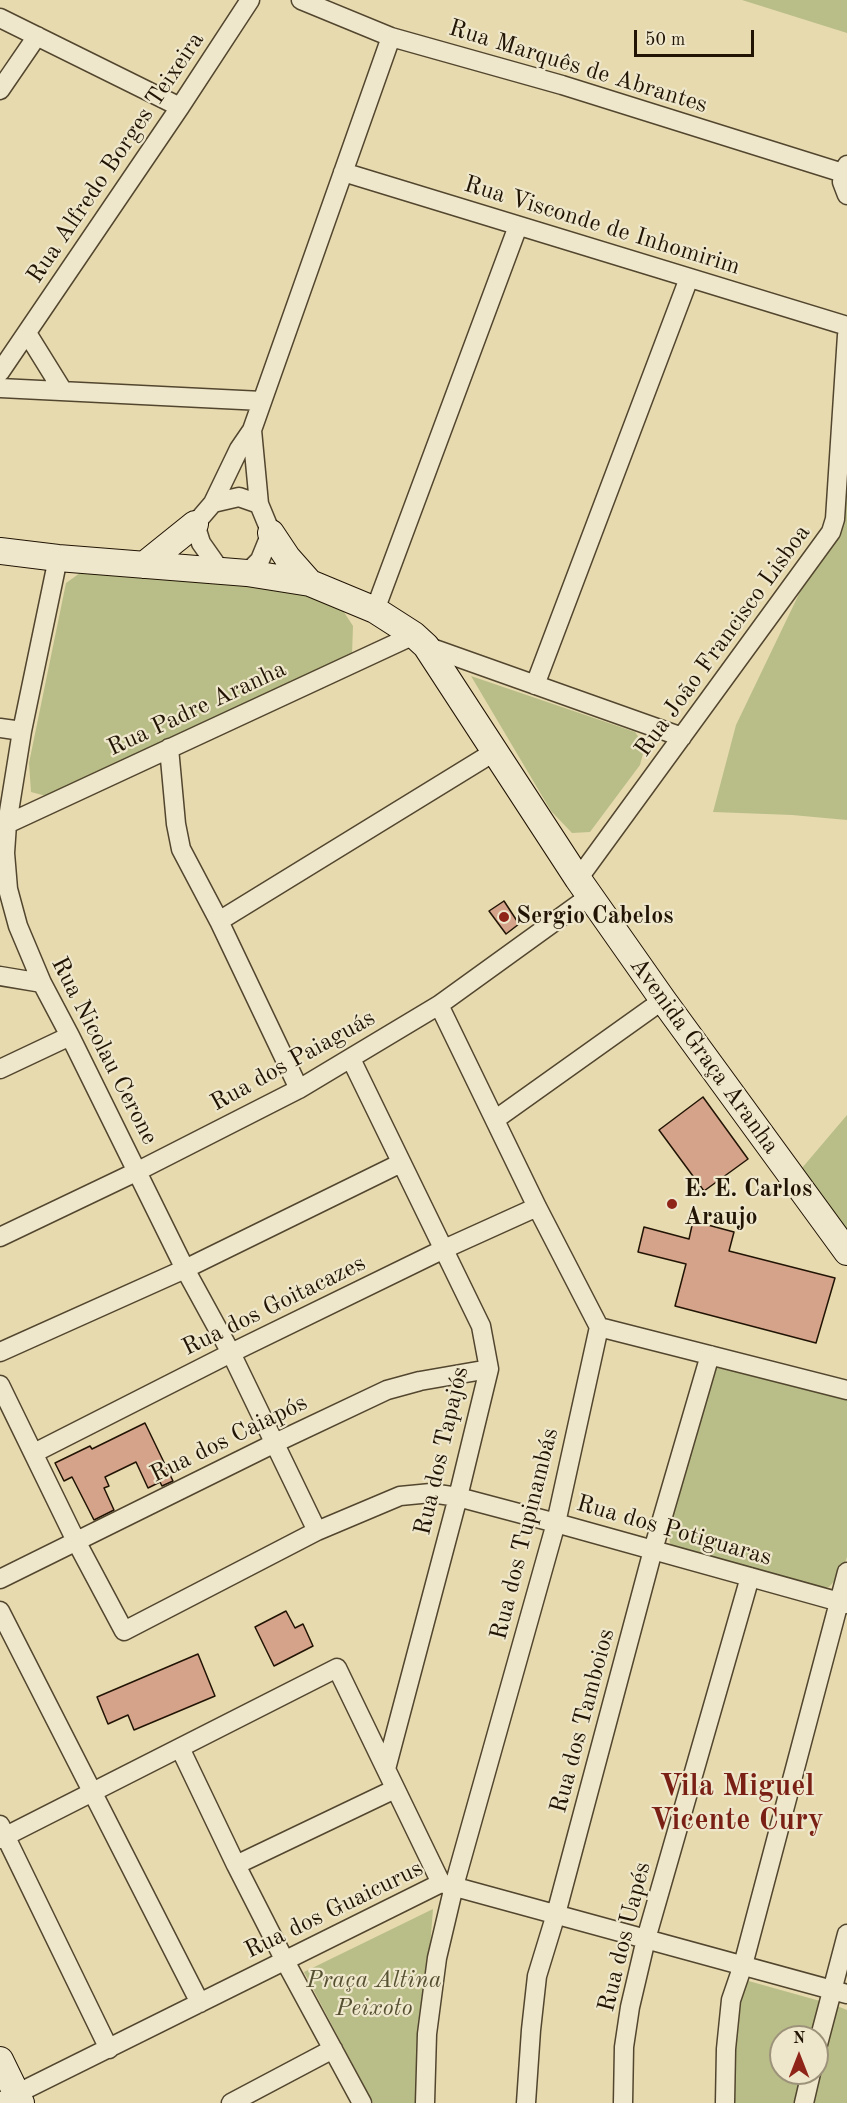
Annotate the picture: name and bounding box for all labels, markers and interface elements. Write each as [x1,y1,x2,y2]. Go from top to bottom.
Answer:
street label: Rua Marquês de Abrantes [445,14,711,120]
scale bar [637,18,757,56]
street label: Rua Alfredo Borges Teixeira [21,27,211,289]
text: 50 m [645,31,685,49]
street label: Rua Visconde de Inhomirim [460,170,744,282]
street label: Rua João Francisco Lisboa [629,519,817,763]
street label: Rua Padre Aranha [103,655,291,763]
place label: Sergio Cabelos [516,903,674,931]
marker: Sergio Cabelos [497,910,511,924]
street label: Rua Nicolau Cerone [44,952,164,1150]
street label: Avenida Graça Aranha [623,952,785,1160]
street label: Rua dos Paiaguás [206,1004,380,1118]
place label: E. E. Carlos Araujo [684,1176,812,1232]
marker: E. E. Carlos Araujo [665,1197,679,1211]
street label: Rua dos Goitacazes [178,1249,370,1363]
street label: Rua dos Tapajós [409,1364,475,1538]
street label: Rua dos Caiapós [146,1389,312,1489]
street label: Rua dos Tupinambás [485,1425,565,1643]
street label: Rua dos Potiguaras [573,1489,775,1573]
street label: Rua dos Tamboios [545,1626,621,1816]
district label: Vila Miguel Vicente Cury [650,1769,824,1840]
street label: Rua dos Guaicurus [240,1854,428,1966]
street label: Rua dos Uapés [592,1859,658,2015]
park label: Praça Altina Peixoto [306,1967,442,2023]
north arrow [769,2025,829,2085]
text: N [793,2031,805,2047]

